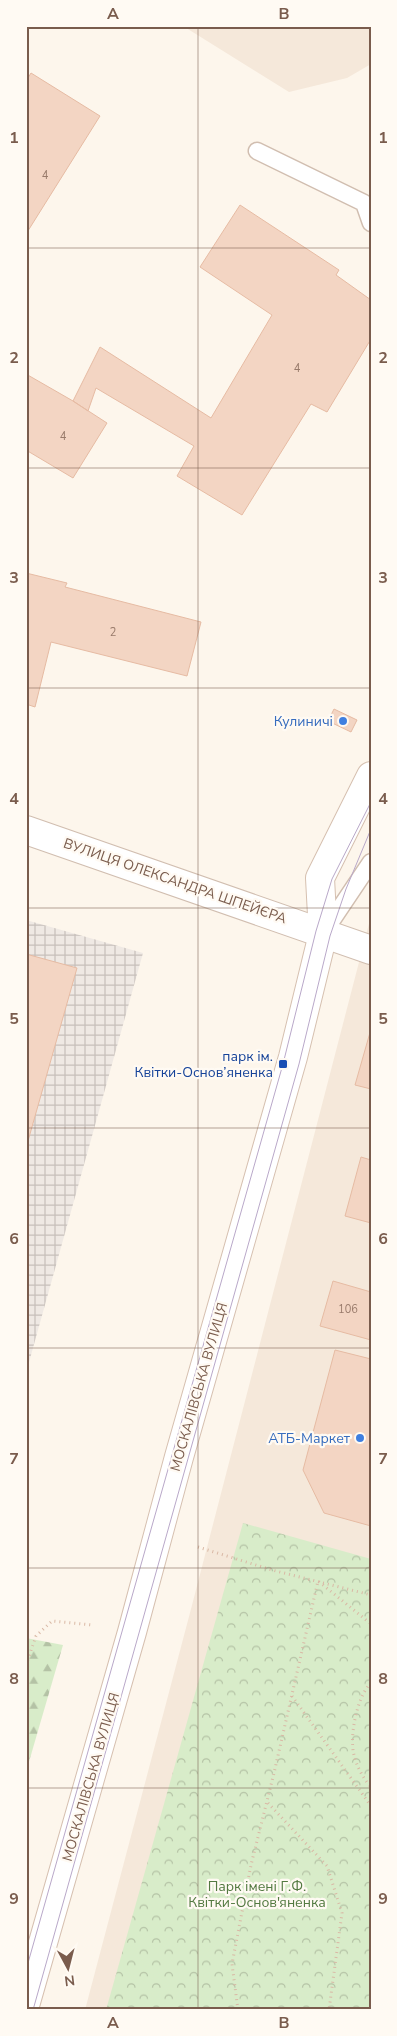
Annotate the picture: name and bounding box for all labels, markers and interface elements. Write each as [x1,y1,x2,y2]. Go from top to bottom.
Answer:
text: A [107,3,119,25]
text: B [278,3,290,25]
text: 1 [9,127,19,149]
text: 1 [378,127,388,149]
house number: 4 [42,168,49,183]
text: 2 [9,347,19,369]
text: 2 [378,347,388,369]
house number: 4 [294,361,301,376]
house number: 4 [60,429,67,444]
text: 3 [9,567,19,589]
text: 3 [378,567,388,589]
house number: 2 [110,625,116,640]
place label: Кулиничі [274,712,333,731]
marker: Кулиничі [337,715,349,727]
text: 4 [9,788,19,810]
text: 4 [378,788,388,810]
street label: ВУЛИЦЯ ОЛЕКСАНДРА ШПЕЙЄРА [61,834,289,928]
text: 5 [9,1008,19,1030]
text: 5 [378,1008,388,1030]
place label: парк ім. Квітки-Основ’яненка [134,1047,273,1082]
marker: парк ім. Квітки-Основ’яненка [277,1058,289,1070]
text: 6 [9,1228,19,1250]
text: 6 [378,1228,388,1250]
street label: МОСКАЛІВСЬКА ВУЛИЦЯ [166,1300,232,1474]
house number: 106 [338,1302,358,1317]
place label: АТБ-Маркет [268,1429,351,1448]
marker: АТБ-Маркет [354,1432,366,1444]
text: 7 [9,1448,19,1470]
text: 7 [378,1448,388,1470]
text: 8 [9,1668,19,1690]
text: 8 [378,1668,388,1690]
street label: МОСКАЛІВСЬКА ВУЛИЦЯ [58,1690,124,1864]
park label: Парк імені Г.Ф. Квітки-Основ'яненка [188,1877,326,1912]
text: 9 [9,1888,19,1910]
text: 9 [378,1888,388,1910]
north arrow [42,1944,92,1994]
text: N [63,1970,76,1990]
text: A [107,2012,119,2034]
text: B [278,2012,290,2034]

